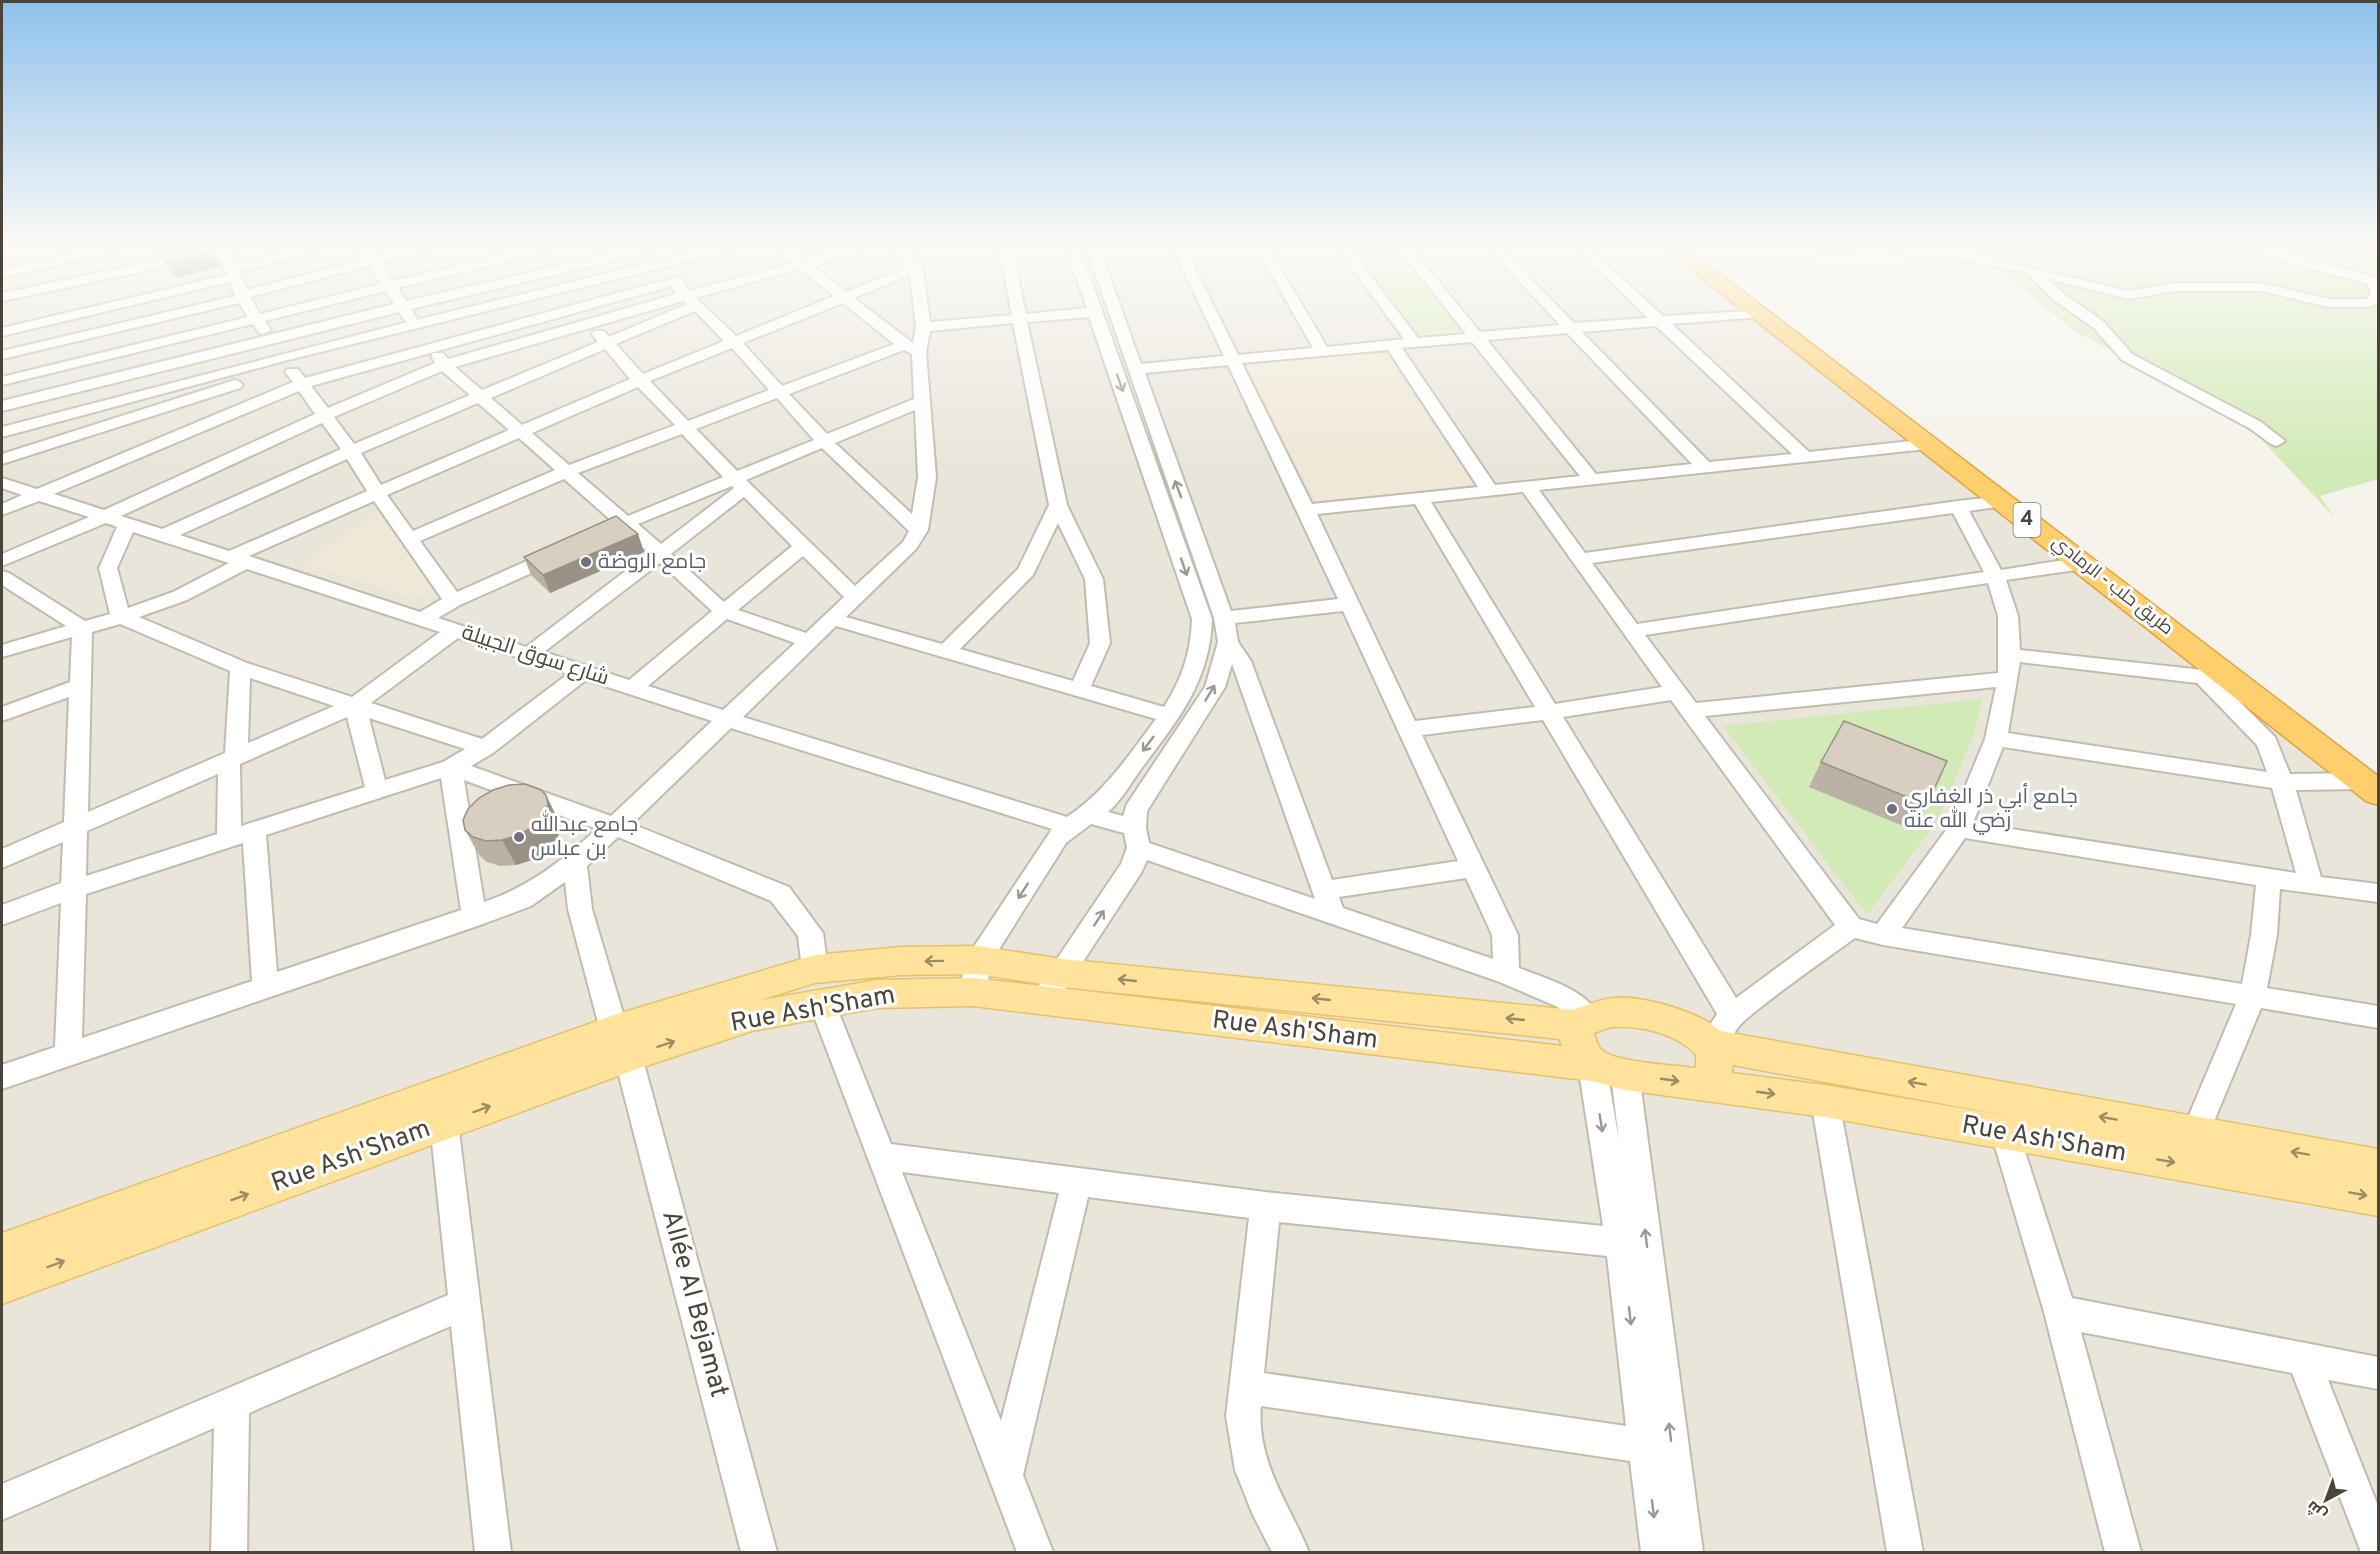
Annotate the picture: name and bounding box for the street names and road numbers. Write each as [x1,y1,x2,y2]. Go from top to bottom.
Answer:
road number: 4 [2014,503,2040,537]
street label: طريق حلب - الرمادي [2046,531,2177,641]
street label: شارع سوق الجبيلة [458,619,612,693]
street label: Rue Ash'Sham [728,979,898,1041]
street label: Rue Ash'Sham [1210,1004,1380,1058]
street label: Rue Ash'Sham [1959,1109,2129,1171]
street label: Rue Ash'Sham [267,1113,435,1201]
street label: Allée Al Bejamat [653,1207,735,1401]

